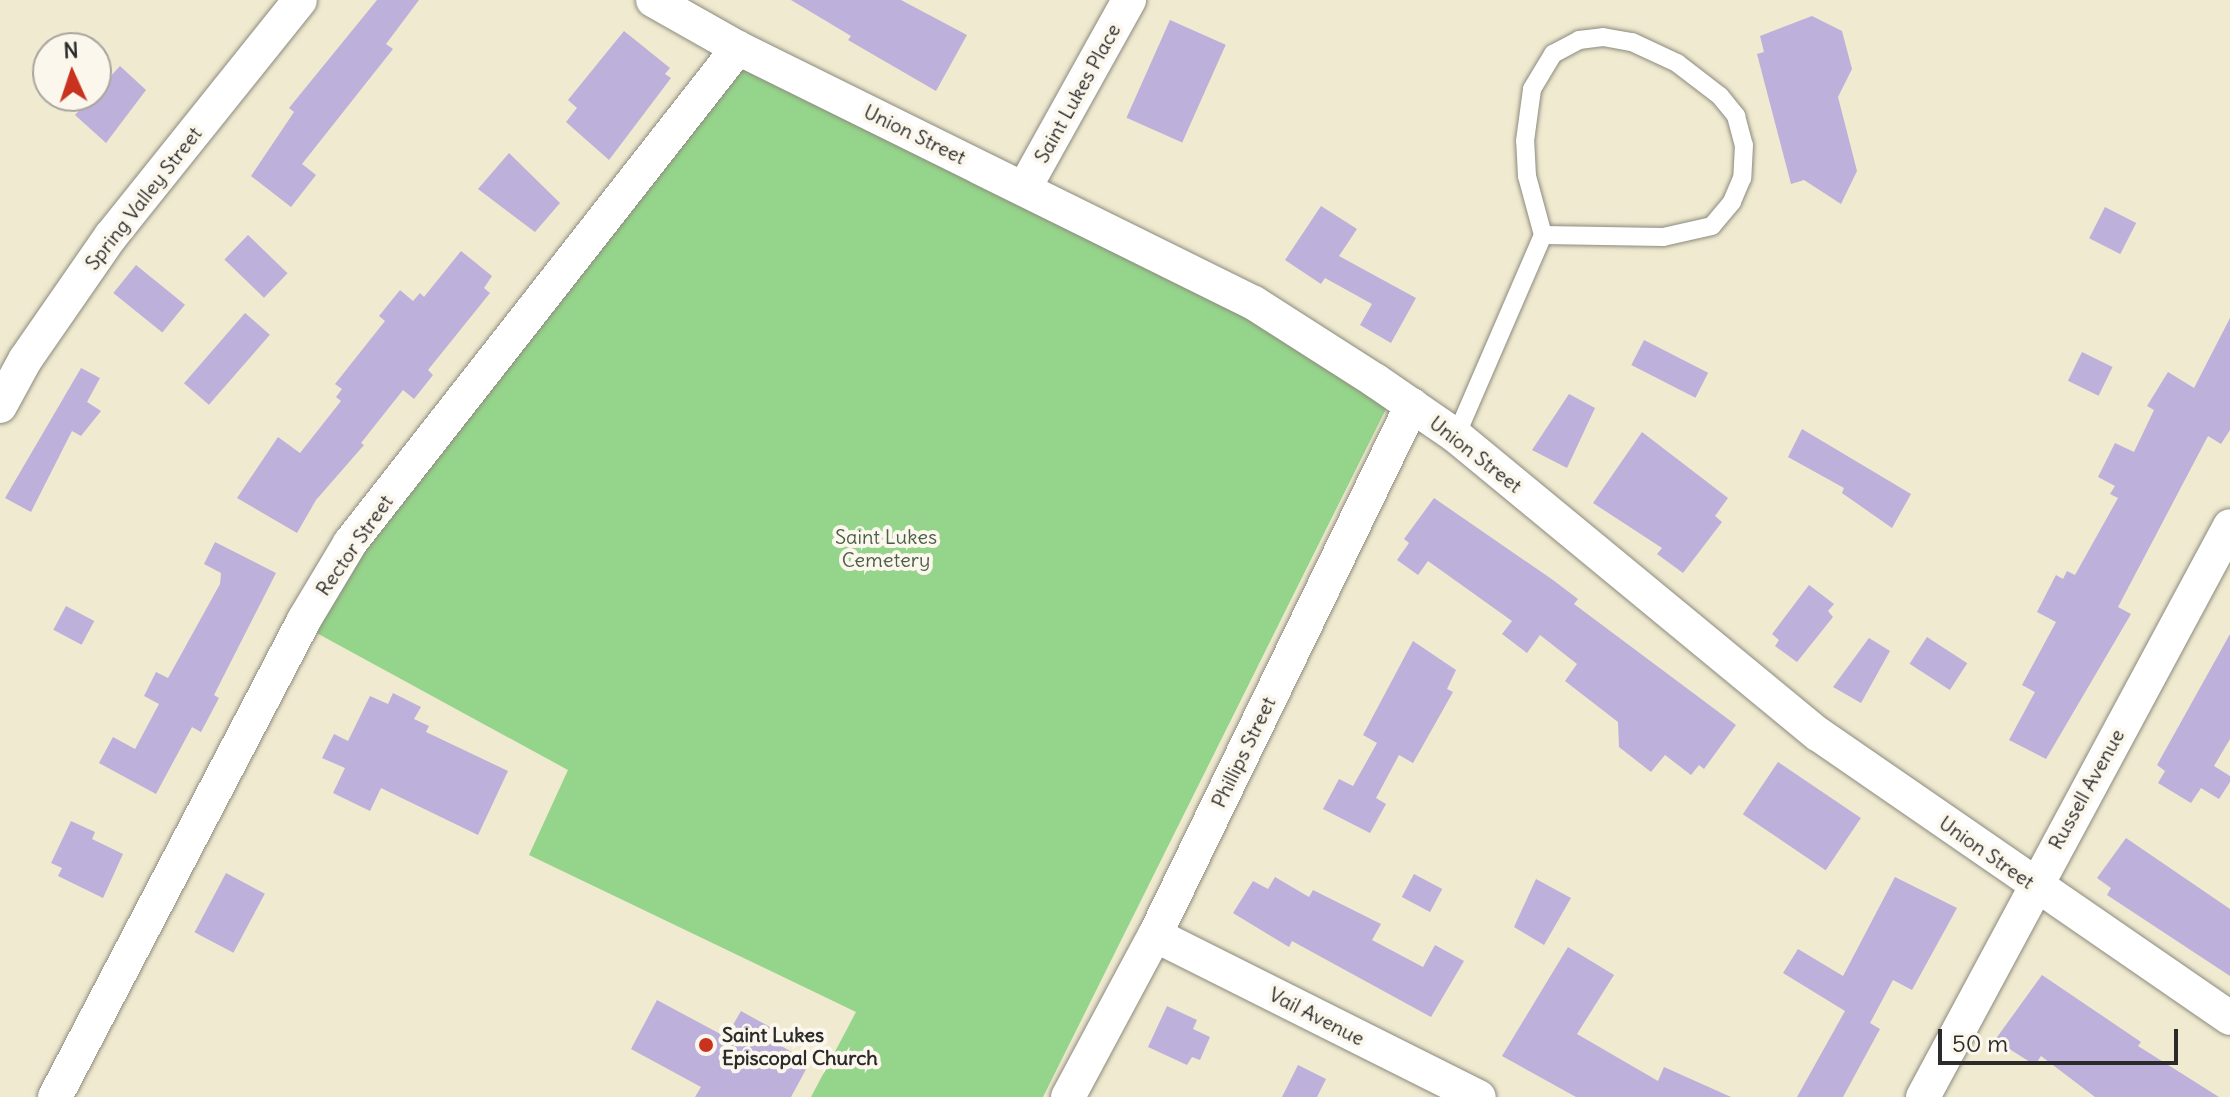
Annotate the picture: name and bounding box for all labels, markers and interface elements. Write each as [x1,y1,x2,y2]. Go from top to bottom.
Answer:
street label: Saint Lukes Place [1029,19,1125,167]
north arrow [32,32,112,112]
text: N [63,36,79,64]
street label: Union Street [860,99,970,169]
street label: Spring Valley Street [80,122,206,274]
street label: Union Street [1425,411,1527,497]
street label: Rector Street [310,490,398,600]
park label: Saint Lukes Cemetery [835,525,937,572]
street label: Phillips Street [1206,693,1280,811]
street label: Russell Avenue [2043,725,2129,853]
street label: Union Street [1935,810,2039,894]
street label: Vail Avenue [1265,982,1369,1050]
scale bar [1942,1013,2182,1063]
place label: Saint Lukes Episcopal Church [722,1022,878,1069]
text: 50 m [1952,1028,2008,1058]
marker: Saint Lukes Episcopal Church [697,1036,715,1054]

